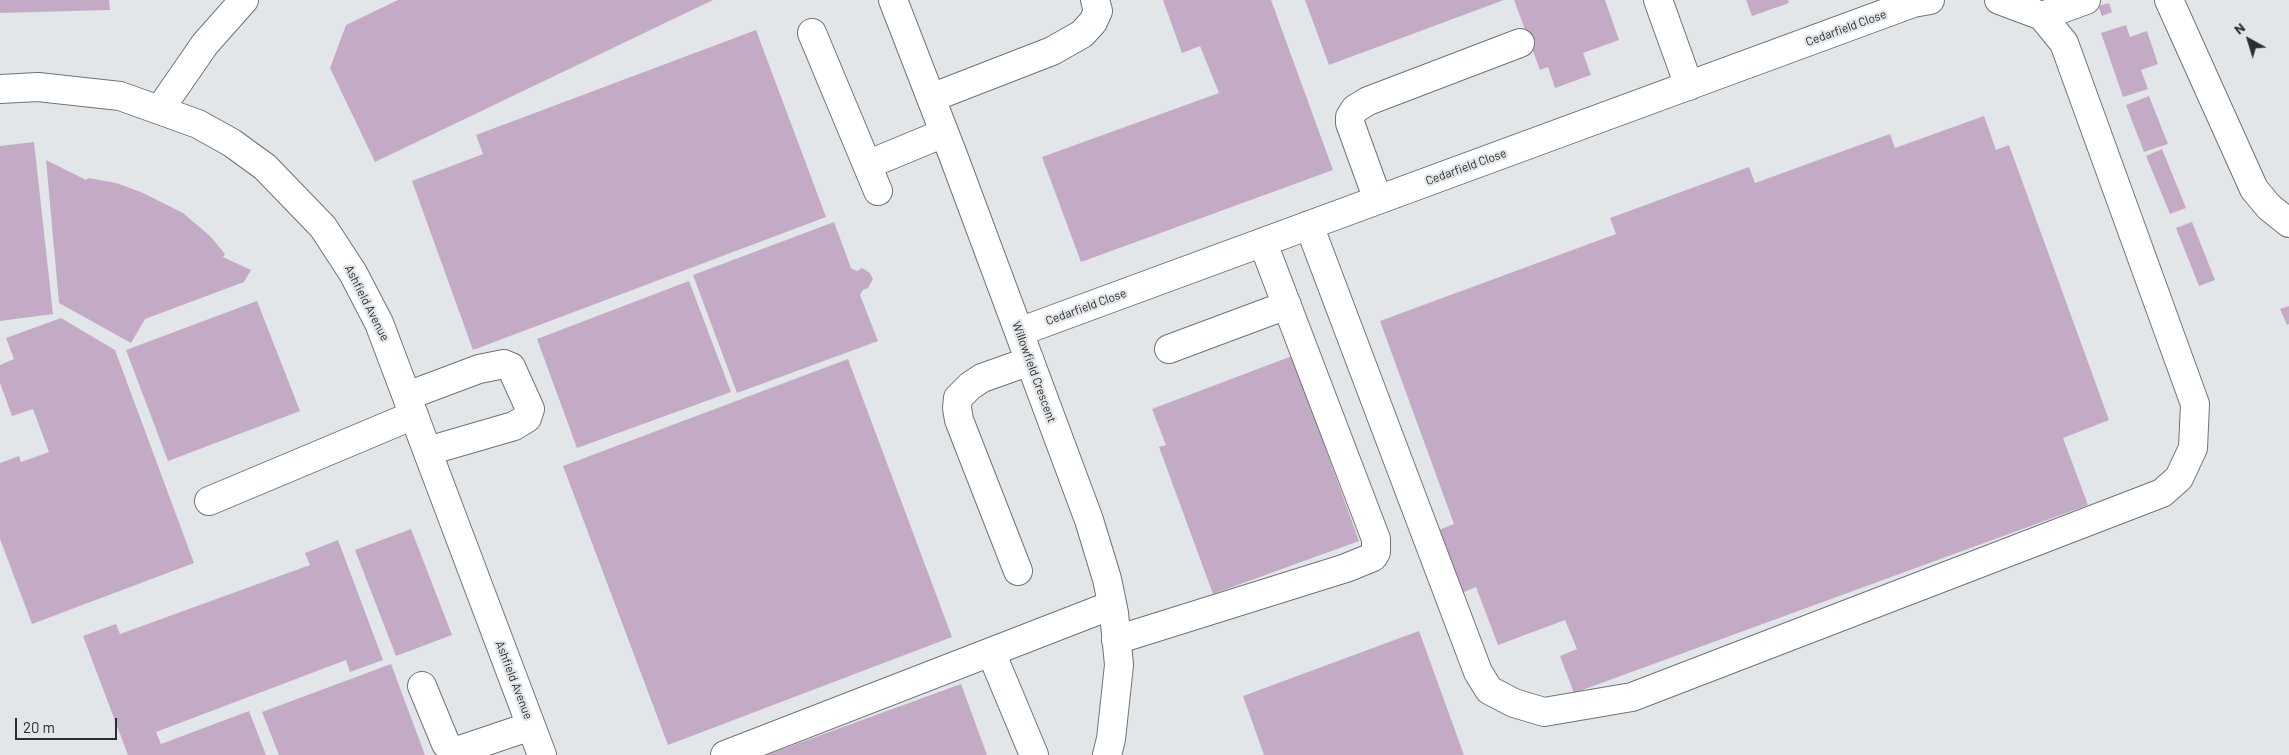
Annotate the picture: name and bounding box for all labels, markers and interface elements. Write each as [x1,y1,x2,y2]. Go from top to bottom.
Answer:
street label: Cedarfield Close [1804,7,1888,49]
north arrow [2224,15,2274,65]
text: N [2230,18,2248,37]
street label: Cedarfield Close [1424,146,1508,188]
street label: Ashfield Avenue [342,263,392,343]
street label: Cedarfield Close [1044,286,1128,328]
street label: Willowfield Crescent [1009,319,1059,425]
street label: Ashfield Avenue [492,639,536,721]
scale bar [18,708,120,740]
text: 20 m [23,718,55,736]

